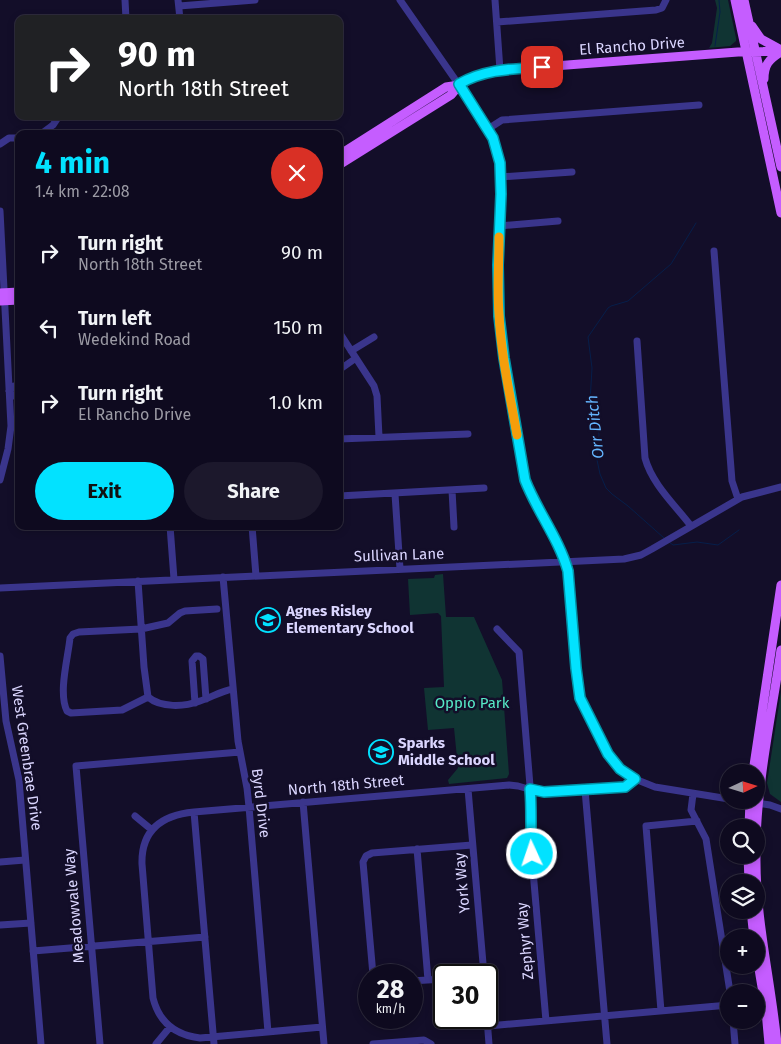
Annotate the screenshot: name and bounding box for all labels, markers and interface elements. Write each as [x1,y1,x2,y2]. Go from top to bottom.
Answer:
text: 90 m [118,33,196,75]
street label: El Rancho Drive [578,33,686,59]
icon: right [35,35,100,100]
pin [521,46,563,88]
icon: arrive [528,53,556,81]
text: North 18th Street [118,75,289,102]
text: 4 min [35,145,110,181]
button: close [271,147,323,199]
text: 1.4 km · 22:08 [35,182,130,201]
text: Turn right [78,232,163,255]
icon: right [35,239,63,267]
text: 90 m [281,241,323,264]
text: North 18th Street [78,255,202,274]
text: Turn left [78,307,152,330]
icon: left [35,314,63,342]
text: 150 m [273,316,323,339]
text: Wedekind Road [78,330,191,349]
text: Turn right [78,382,163,405]
icon: right [35,389,63,417]
text: 1.0 km [269,391,323,414]
water label: Orr Ditch [582,394,608,460]
text: El Rancho Drive [78,405,191,424]
button: Exit [35,462,174,520]
button: Share [184,462,323,520]
street label: Sullivan Lane [353,544,445,566]
place label: Agnes Risley Elementary School [285,602,414,637]
school or university icon: Agnes Risley Elementary School [255,607,281,633]
street label: West Greenbrae Drive [8,684,46,832]
park label: Oppio Park [435,694,510,712]
place label: Sparks Middle School [398,734,495,769]
school or university icon: Sparks Middle School [368,739,394,765]
north arrow [720,764,765,809]
map controls [720,764,765,1029]
street label: Byrd Drive [248,767,274,839]
street label: North 18th Street [287,771,405,799]
button: search [720,819,765,864]
position arrow [505,827,557,879]
street label: Meadowvale Way [60,847,88,964]
street label: York Way [450,851,474,914]
button: layers [720,874,765,919]
street label: Zephyr Way [513,901,537,980]
button: + [720,929,765,974]
speed limit sign: 30 [433,964,498,1029]
text: 28 [377,975,404,1005]
button: − [720,984,765,1029]
text: km/h [376,1002,405,1016]

